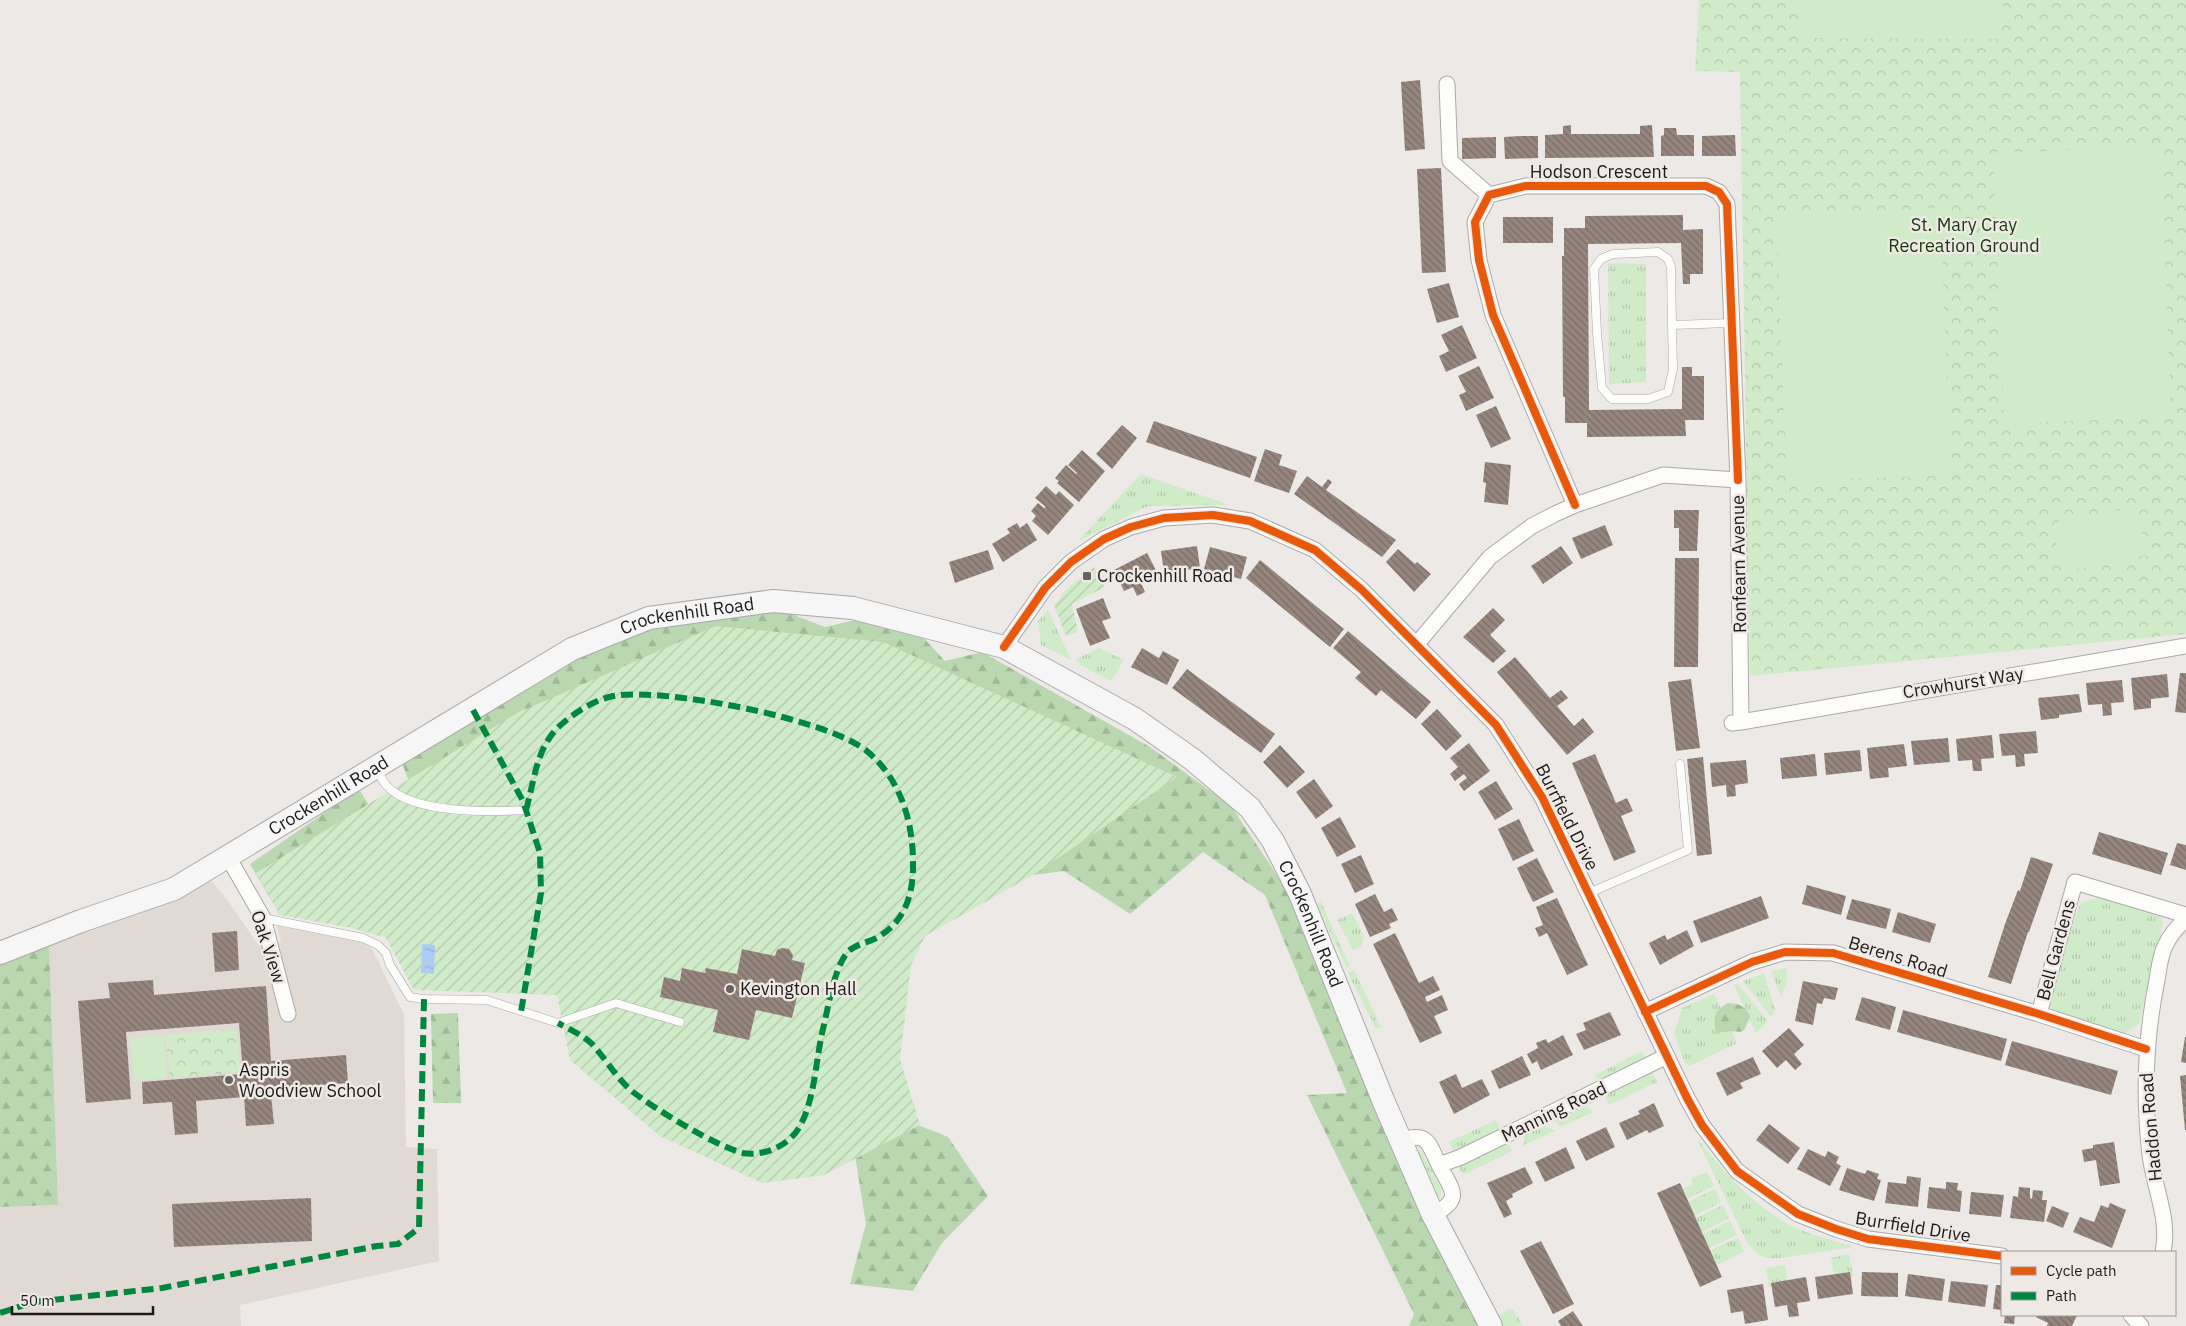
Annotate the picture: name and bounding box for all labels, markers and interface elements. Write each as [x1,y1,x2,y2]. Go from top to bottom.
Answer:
street label: Hodson Crescent [1530,160,1668,183]
park label: St. Mary Cray Recreation Ground [1888,213,2040,257]
street label: Ronfearn Avenue [1726,495,1751,633]
place label: Crockenhill Road [1097,564,1233,587]
marker: Crockenhill Road [1081,570,1093,582]
street label: Crockenhill Road [616,592,755,640]
street label: Crowhurst Way [1901,662,2025,703]
street label: Crockenhill Road [264,750,393,840]
street label: Burrfield Drive [1531,760,1604,874]
street label: Crockenhill Road [1274,856,1348,991]
street label: Bell Gardens [2031,897,2080,1003]
street label: Oak View [246,908,291,986]
street label: Berens Road [1846,931,1951,983]
place label: Kevington Hall [740,977,857,1000]
marker: Kevington Hall [724,983,736,995]
place label: Aspris Woodview School [239,1058,381,1102]
street label: Haddon Road [2134,1072,2167,1182]
marker: Aspris Woodview School [223,1074,235,1086]
street label: Manning Road [1497,1076,1610,1147]
street label: Burrfield Drive [1854,1206,1973,1247]
legend [2001,1251,2176,1316]
text: Cycle path [2046,1261,2117,1280]
scale bar [12,1284,154,1316]
text: Path [2046,1286,2077,1305]
text: 50 m [20,1291,55,1310]

